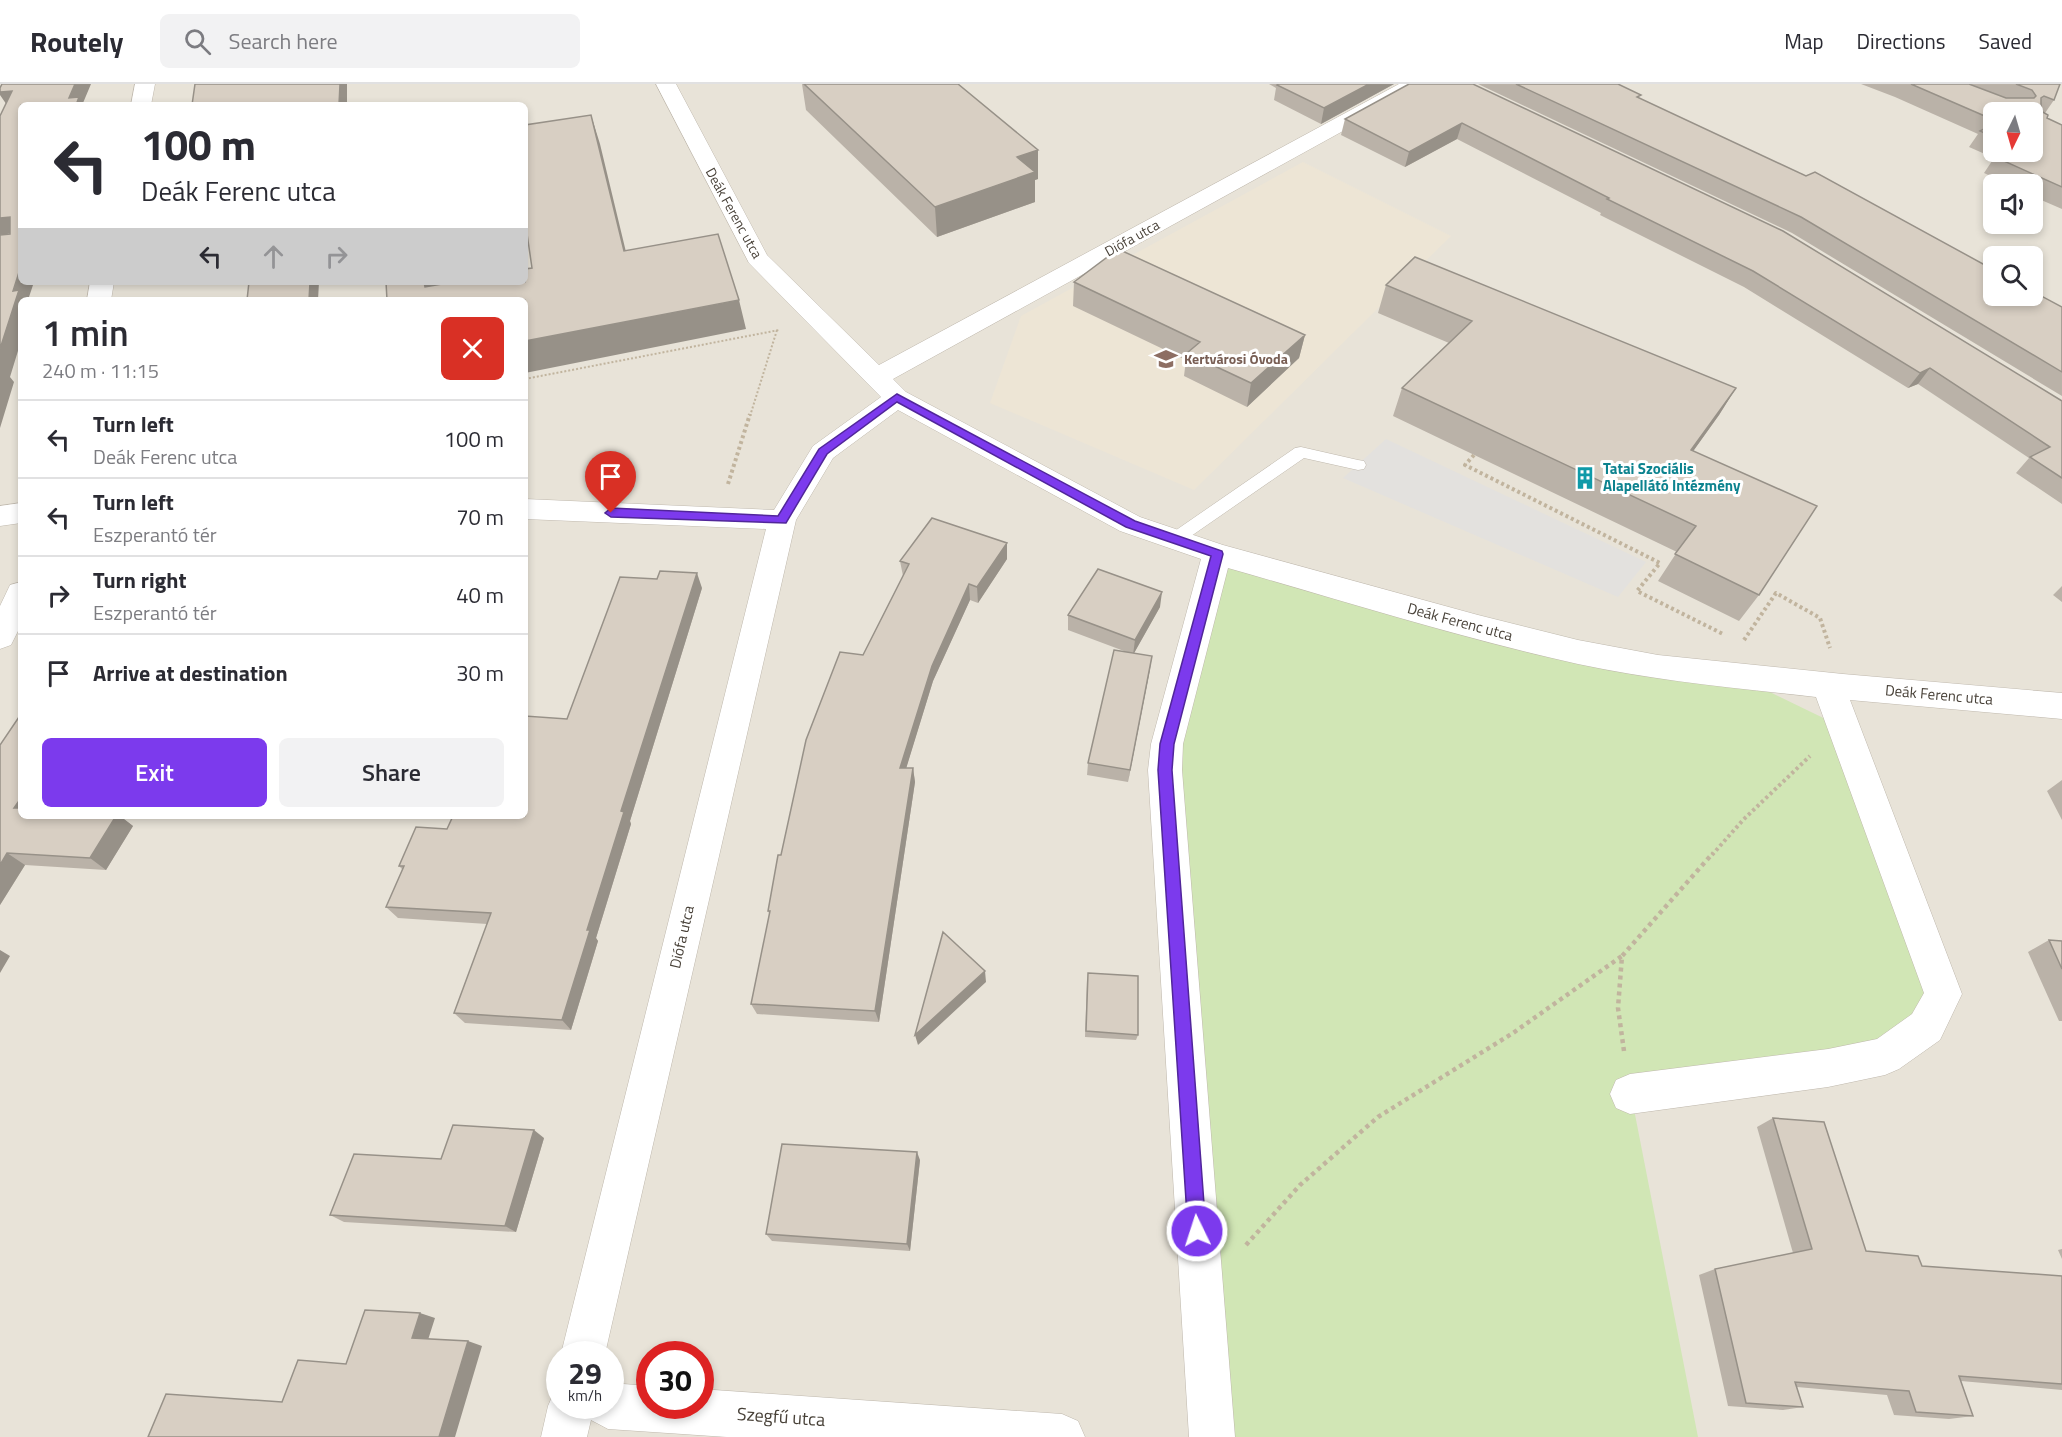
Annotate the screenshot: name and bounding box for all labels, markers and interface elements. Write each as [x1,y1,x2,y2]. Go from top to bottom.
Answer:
search box [160,14,580,68]
text: Routely [30,20,124,63]
text: Search here [229,24,338,58]
icon: search [181,25,214,58]
text: Map [1784,25,1824,57]
text: Directions [1857,25,1946,57]
text: Saved [1979,25,2032,57]
north arrow [1983,102,2043,162]
map controls [1983,102,2043,306]
text: 100 m [141,112,256,176]
icon: left [42,126,120,204]
street label: Deák Ferenc utca [701,163,768,262]
text: Deák Ferenc utca [141,170,336,211]
button: sound [1983,174,2043,234]
street label: Diófa utca [1101,214,1163,261]
icon: left [194,240,227,273]
icon: ahead [257,240,290,273]
icon: right [320,240,353,273]
button: search [1983,246,2043,306]
text: 1 min [42,305,129,360]
button: close [441,317,504,380]
school or university icon: Kertvárosi Óvoda [1153,346,1179,372]
place label: Kertvárosi Óvoda [1184,348,1288,369]
text: 240 m · 11:15 [42,355,159,386]
text: Turn left [93,407,174,441]
text: 100 m [444,422,504,456]
icon: left [42,423,75,456]
text: Deák Ferenc utca [93,441,237,472]
pin [585,451,636,513]
place label: Tatai Szociális Alapellátó Intézmény [1603,457,1741,497]
icon: arrive [594,460,627,493]
building icon: Tatai Szociális Alapellátó Intézmény [1572,465,1598,491]
text: Turn left [93,485,174,519]
text: 70 m [456,500,504,534]
icon: left [42,501,75,534]
text: Eszperantó tér [93,519,217,550]
text: Turn right [93,563,187,597]
text: 40 m [456,578,504,612]
icon: right [42,579,75,612]
street label: Deák Ferenc utca [1405,596,1516,647]
text: Eszperantó tér [93,597,217,628]
text: Arrive at destination [93,656,288,690]
text: 30 m [456,656,504,690]
icon: arrive [42,657,75,690]
street label: Deák Ferenc utca [1884,678,1994,711]
button: Exit [42,738,267,807]
button: Share [279,738,504,807]
street label: Diófa utca [663,903,700,971]
position arrow [1165,1199,1229,1263]
speed limit sign: 30 [636,1341,714,1419]
text: 29 [568,1350,602,1396]
text: km/h [568,1384,602,1407]
street label: Szegfű utca [736,1400,826,1433]

